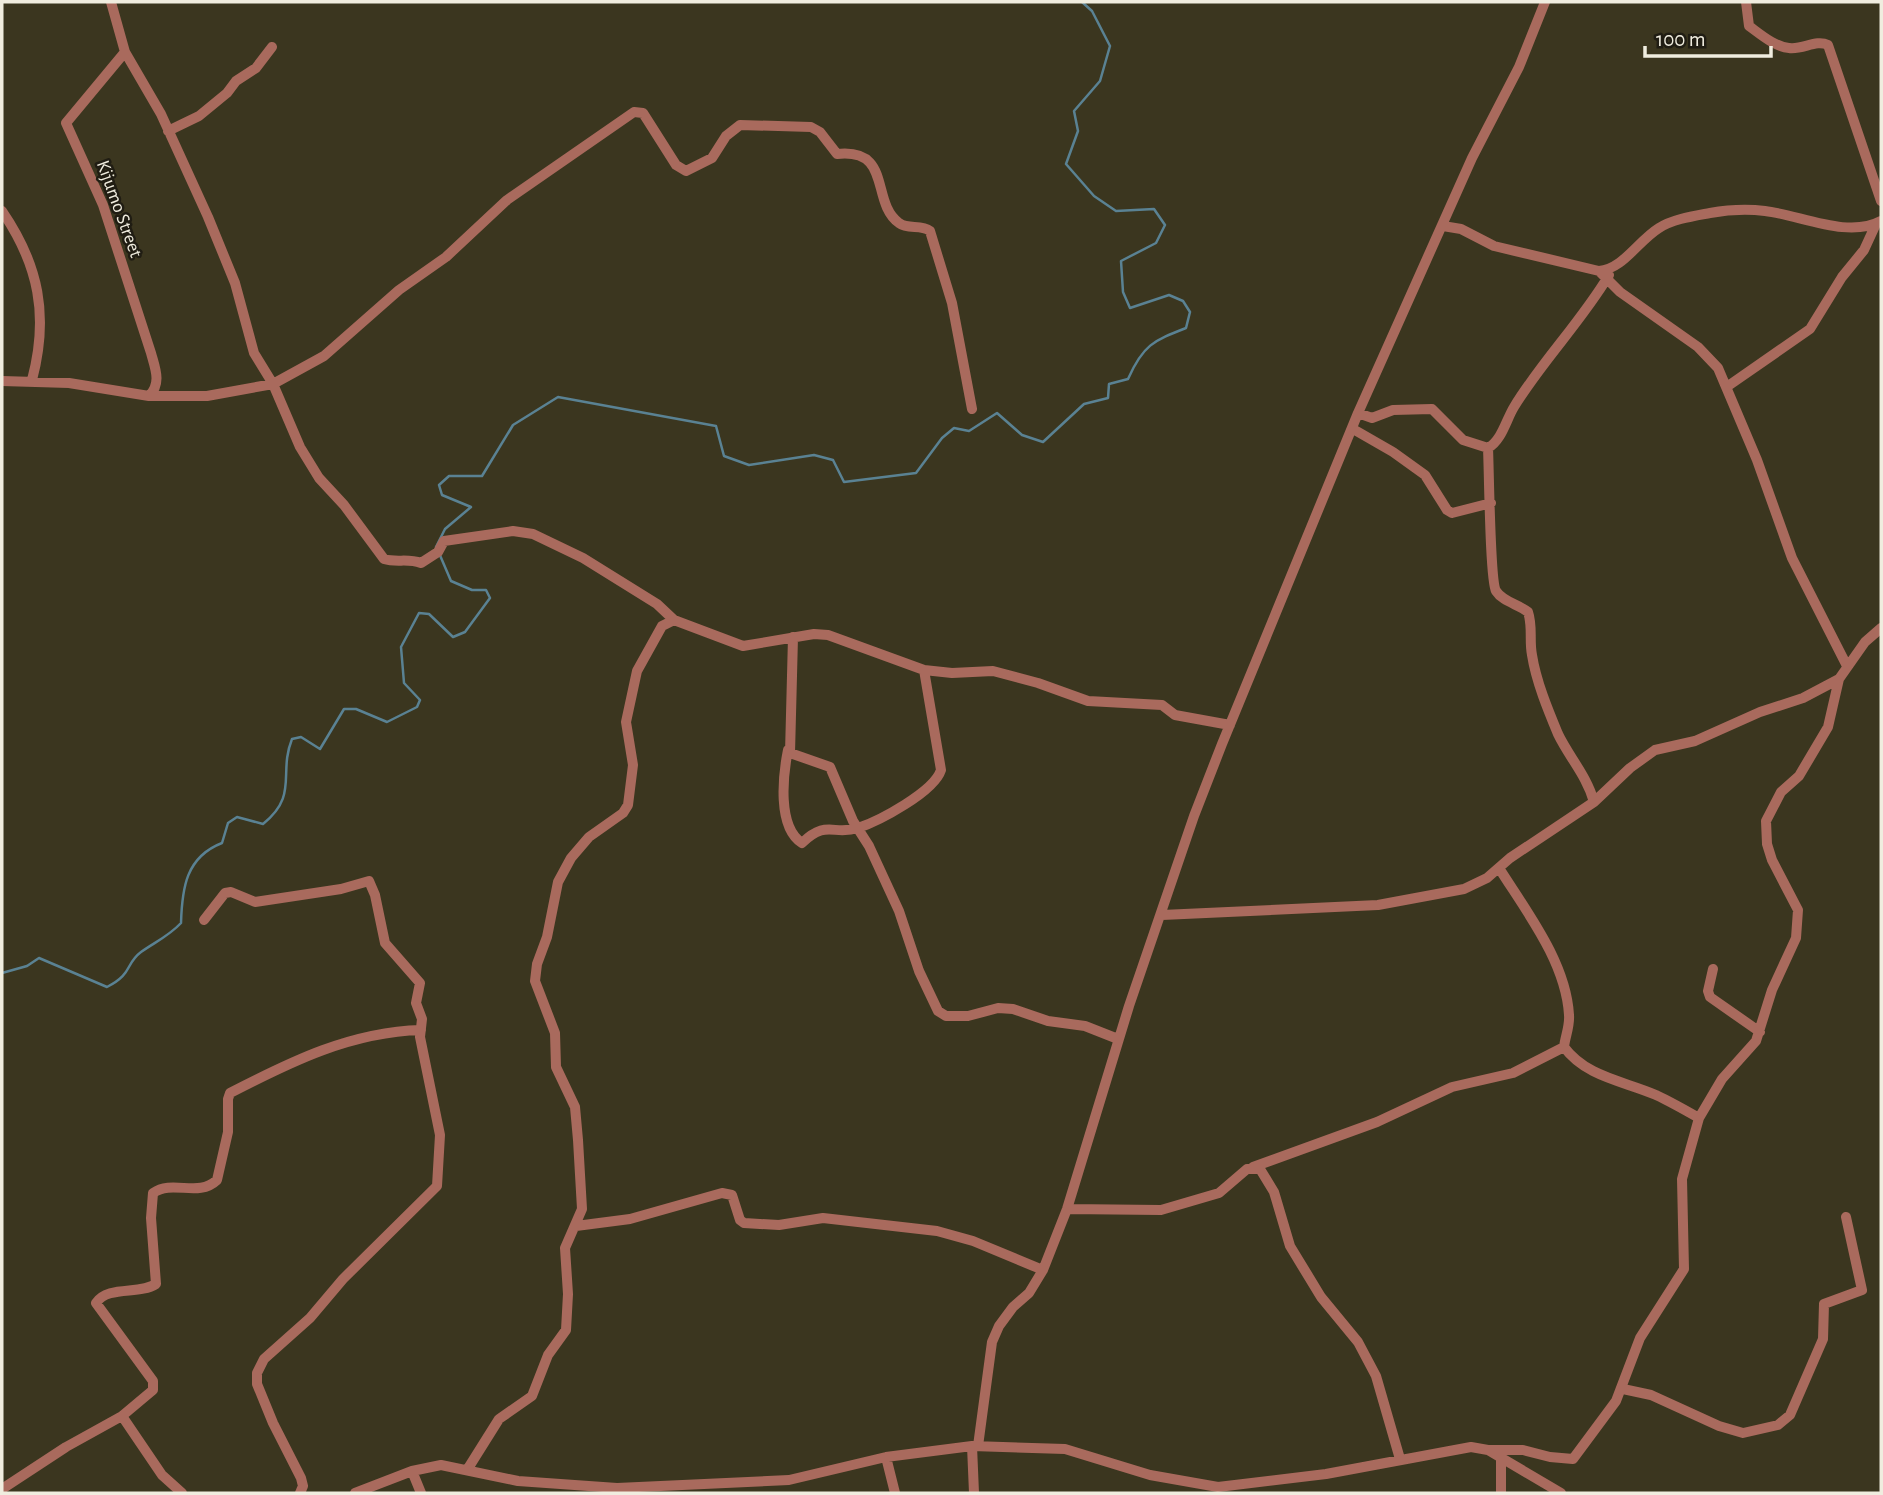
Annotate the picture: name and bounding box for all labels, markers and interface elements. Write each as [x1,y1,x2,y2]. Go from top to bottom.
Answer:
scale bar [1645,14,1771,58]
text: 100 m [1656,29,1706,50]
street label: Kijumo Street [93,158,145,260]

